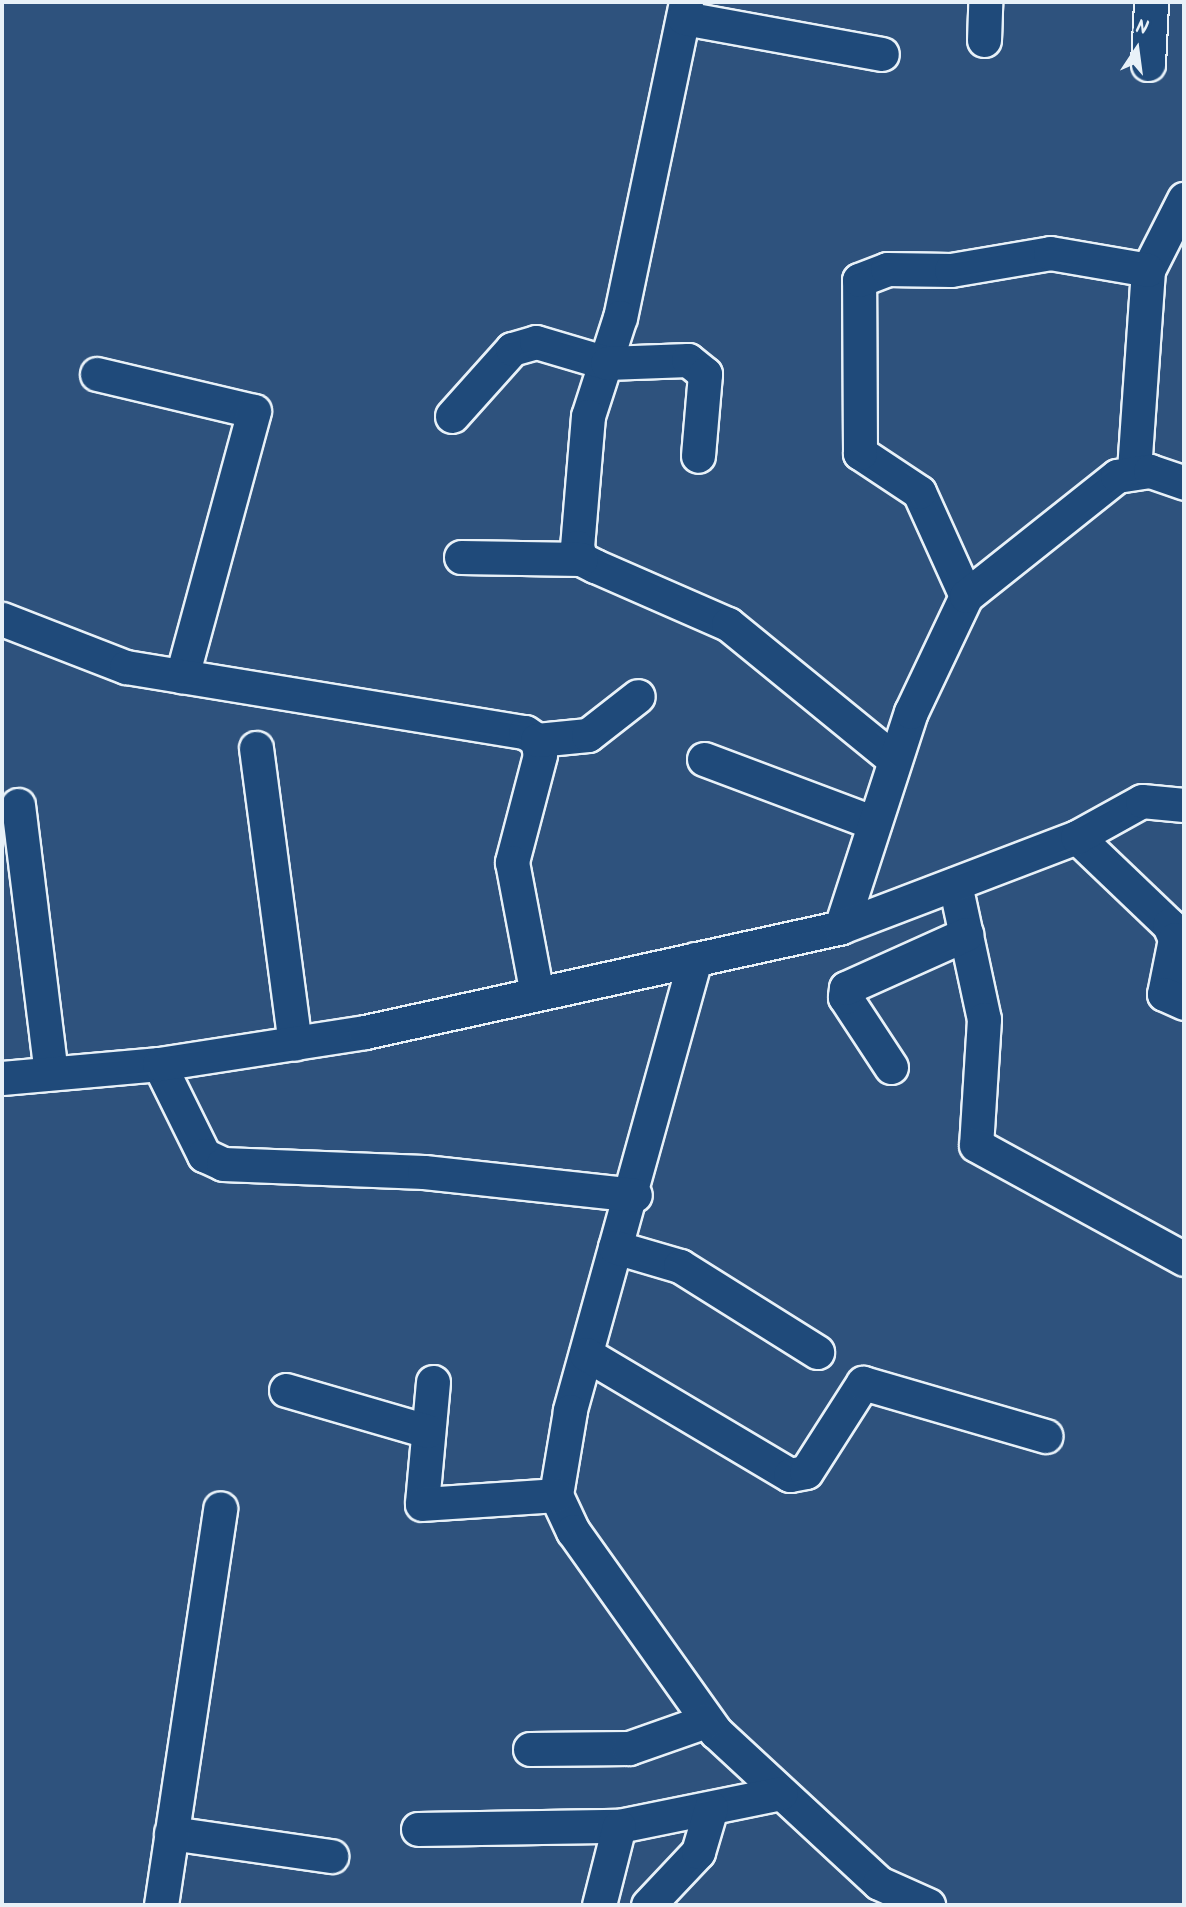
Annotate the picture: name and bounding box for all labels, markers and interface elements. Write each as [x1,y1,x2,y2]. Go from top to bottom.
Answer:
text: N [1133,13,1151,45]
north arrow [1102,14,1172,84]

